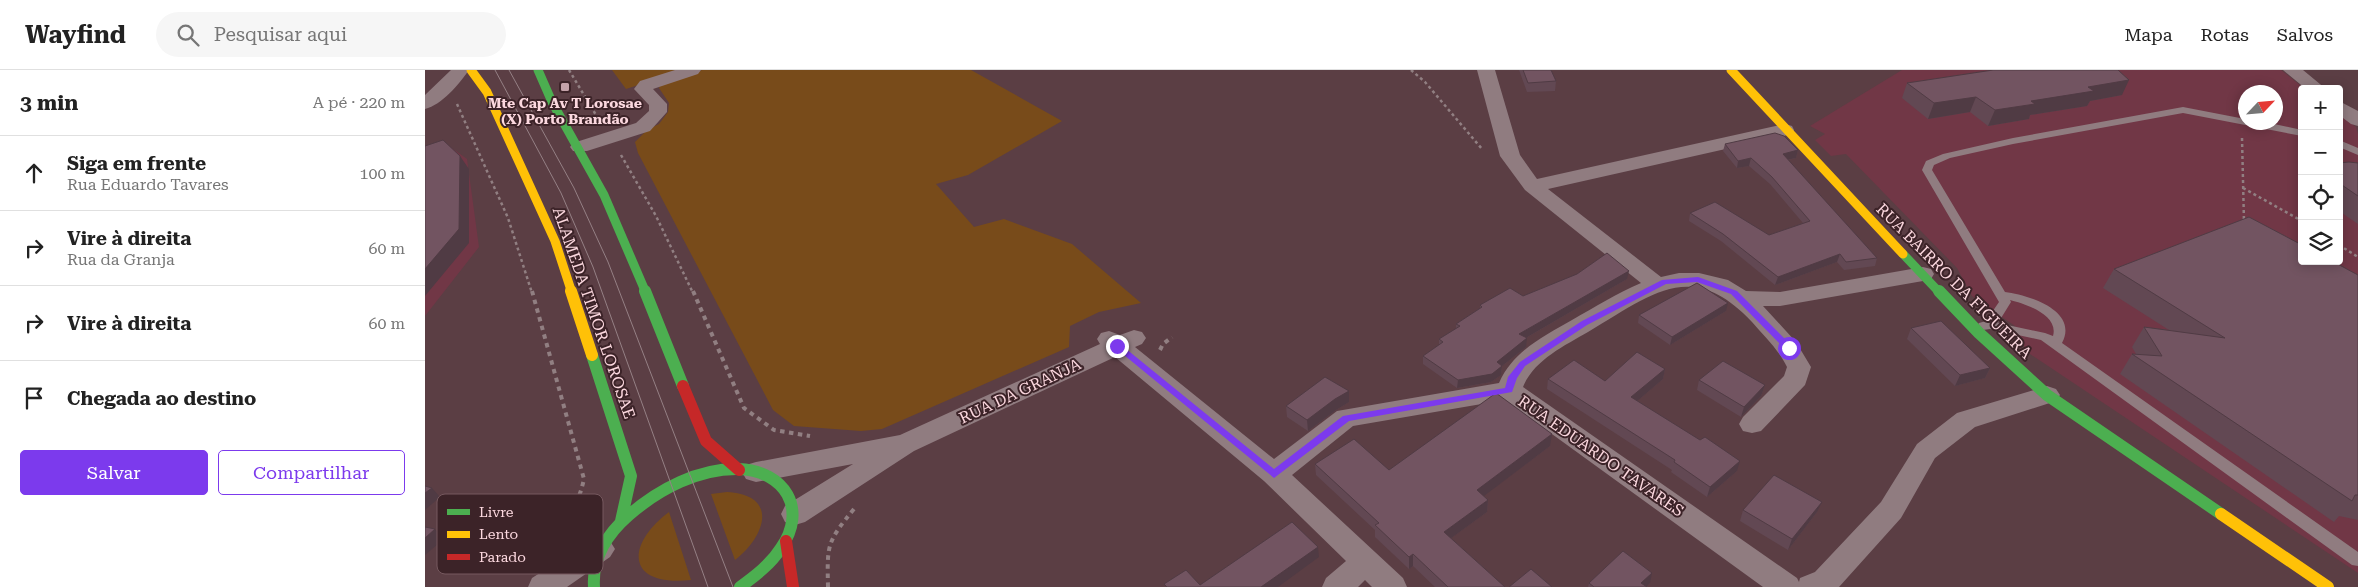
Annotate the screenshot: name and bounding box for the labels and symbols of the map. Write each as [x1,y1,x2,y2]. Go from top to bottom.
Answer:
marker: Mte Cap Av T Lorosae (X) Porto Brandão [559,81,571,93]
north arrow [2238,85,2283,130]
place label: Mte Cap Av T Lorosae (X) Porto Brandão [488,95,642,127]
street label: RUA BAIRRO DA FIGUEIRA [1872,199,2036,363]
street label: ALAMEDA TIMOR LOROSAE [549,205,639,421]
route end [1106,335,1129,358]
route start [1778,337,1801,360]
street label: RUA DA GRANJA [956,354,1085,428]
street label: RUA EDUARDO TAVARES [1515,392,1687,521]
legend [437,494,603,574]
text: Livre [479,504,514,520]
text: Lento [479,526,518,542]
text: Parado [479,549,526,565]

